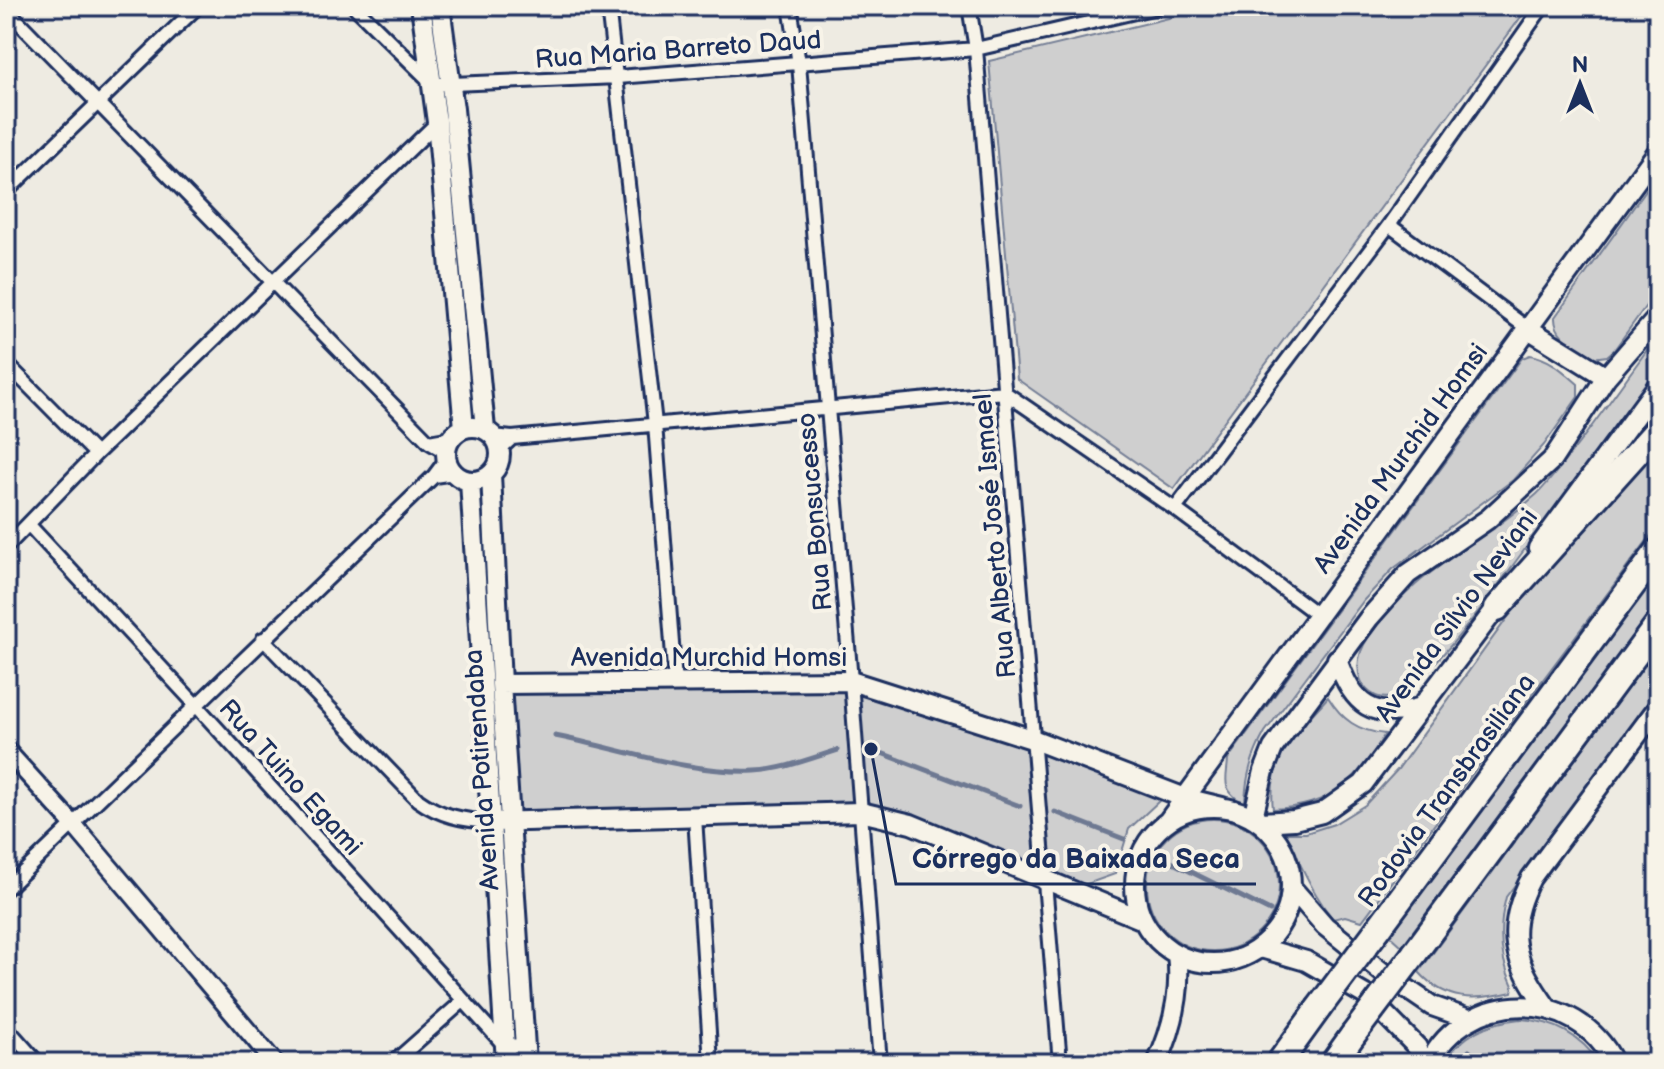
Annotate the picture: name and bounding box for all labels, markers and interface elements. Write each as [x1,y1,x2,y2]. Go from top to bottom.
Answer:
street label: Rua Maria Barreto Daud [534,25,822,76]
north arrow [1540,44,1620,124]
text: N [1572,52,1588,79]
street label: Avenida Murchid Homsi [1307,338,1495,580]
street label: Rua Alberto José Ismael [968,392,1023,679]
street label: Rua Bonsucesso [791,411,840,612]
street label: Avenida Sílvio Neviani [1369,503,1545,729]
street label: Avenida Murchid Homsi [571,643,847,674]
street label: Avenida Potirendaba [459,648,506,892]
street label: Rodovia Transbrasiliana [1352,668,1542,914]
street label: Rua Tuino Egami [212,694,368,862]
callout: Córrego da Baixada Seca [896,832,1256,884]
text: Córrego da Baixada Seca [912,843,1240,876]

